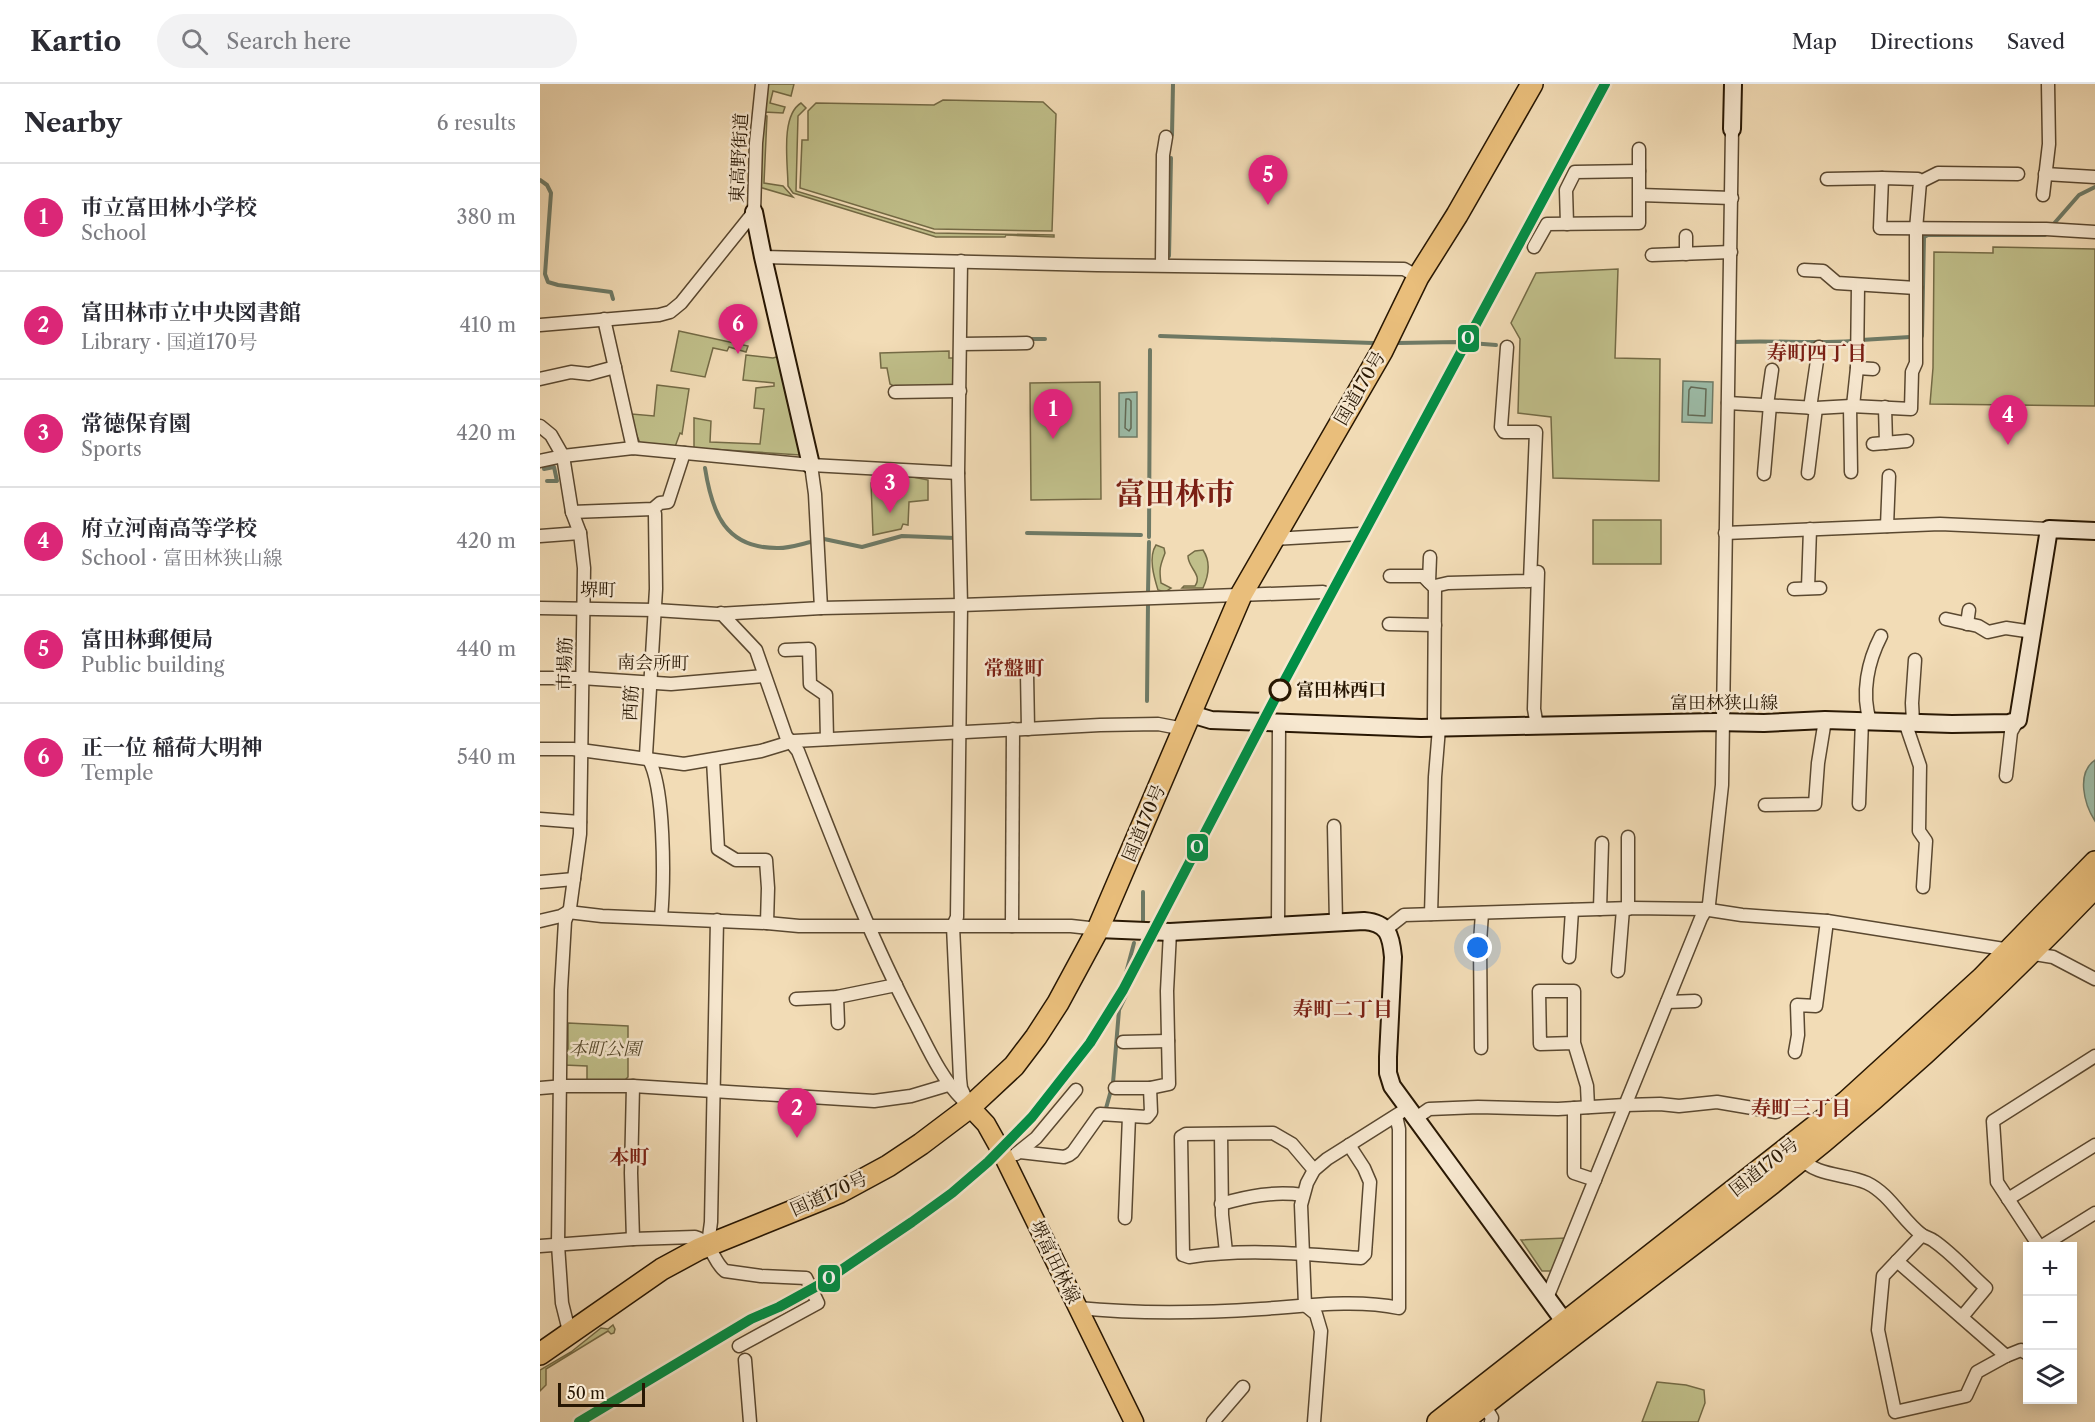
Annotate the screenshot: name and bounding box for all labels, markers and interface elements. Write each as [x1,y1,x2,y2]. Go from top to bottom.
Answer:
search box [157,14,577,68]
text: Kartio [30,24,121,58]
icon: search [178,25,211,58]
text: Search here [226,28,351,55]
text: Map [1792,29,1837,54]
text: Directions [1870,29,1974,54]
text: Saved [2007,29,2065,54]
text: Nearby [24,107,122,139]
text: 6 results [437,111,516,135]
street label: 東高野街道 [726,112,752,204]
pin: 5 [1248,156,1288,205]
text: 市立富田林小学校 [81,194,257,221]
text: 1 [39,205,48,229]
text: 380 m [457,205,516,229]
text: School [81,221,146,245]
text: 富田林市立中央図書館 [81,299,301,326]
pin: 6 [718,304,758,354]
text: 2 [38,313,49,337]
text: 410 m [459,313,516,337]
line badge: O [1457,324,1480,353]
text: O [1461,328,1475,348]
text: Library · 国道170号 [81,330,257,354]
district label: 寿町四丁目 [1767,341,1867,365]
street label: 国道170号 [1330,347,1390,429]
pin: 1 [1034,390,1072,439]
pin: 4 [1988,396,2028,445]
text: 常徳保育園 [81,410,191,437]
text: 3 [38,421,49,445]
text: 420 m [456,421,516,445]
text: Sports [81,437,142,461]
pin: 3 [870,464,910,513]
district label: 富田林市 [1115,475,1235,512]
text: 府立河南高等学校 [81,515,257,542]
text: 4 [38,529,49,553]
text: 420 m [456,529,516,553]
text: School · 富田林狭山線 [81,546,283,570]
street label: 堺町 [580,579,616,601]
text: 富田林郵便局 [81,626,213,653]
text: 5 [38,637,49,661]
text: 440 m [456,637,516,661]
street label: 市場筋 [554,637,576,691]
street label: 南会所町 [617,651,689,675]
text: Public building [81,653,224,677]
district label: 常盤町 [984,656,1045,680]
marker: 富田林西口 [1269,679,1291,701]
place label: 富田林西口 [1296,679,1386,701]
street label: 西筋 [619,684,643,722]
street label: 富田林狭山線 [1670,692,1778,714]
text: 正一位 稲荷大明神 [81,734,263,761]
text: 6 [38,745,49,769]
text: 540 m [457,745,516,769]
text: Temple [81,761,153,785]
street label: 国道170号 [1118,781,1170,865]
line badge: O [1186,833,1209,862]
text: O [1190,837,1204,857]
your location [1463,933,1492,962]
district label: 寿町二丁目 [1293,997,1393,1021]
park label: 本町公園 [569,1038,644,1060]
pin: 2 [778,1088,816,1138]
district label: 寿町三丁目 [1751,1096,1851,1120]
street label: 国道170号 [1725,1133,1803,1201]
district label: 本町 [609,1145,650,1169]
street label: 国道170号 [787,1167,871,1221]
street label: 堺富田林線 [1025,1217,1085,1307]
map controls [2023,1242,2077,1404]
button: + [2023,1242,2077,1296]
line badge: O [817,1264,841,1293]
text: O [822,1268,836,1288]
button: − [2023,1296,2077,1350]
button: layers [2023,1350,2077,1404]
scale bar [558,1380,645,1408]
text: 50 m [567,1383,605,1403]

